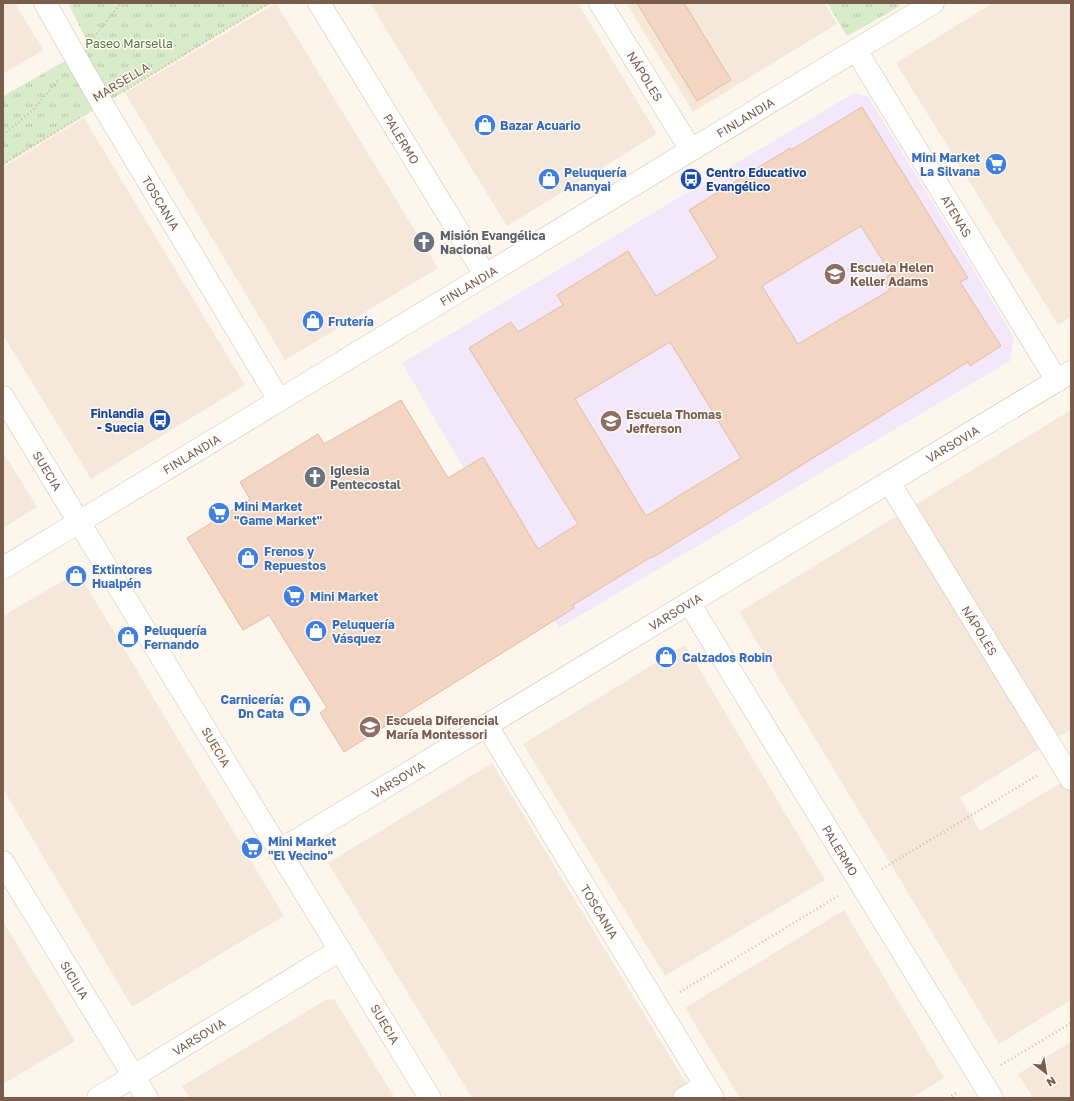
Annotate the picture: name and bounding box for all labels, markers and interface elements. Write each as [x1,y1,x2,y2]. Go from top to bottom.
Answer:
park label: Paseo Marsella [85,36,173,51]
street label: NÁPOLES [624,48,666,104]
street label: MARSELLA [90,59,152,105]
street label: FINLANDIA [714,94,777,140]
street label: PALERMO [381,111,423,167]
shop icon: Bazar Acuario [472,112,498,138]
place label: Bazar Acuario [500,118,581,133]
place label: Mini Market La Silvana [912,150,980,179]
supermarket icon: Mini Market La Silvana [983,151,1009,177]
place label: Peluquería Ananyai [564,165,627,194]
place label: Centro Educativo Evangélico [706,165,806,194]
shop icon: Peluquería Ananyai [536,166,562,192]
bus stop icon: Centro Educativo Evangélico [678,166,704,192]
street label: TOSCANIA [139,173,183,233]
street label: ATENAS [938,192,975,240]
place label: Misión Evangélica Nacional [440,228,545,257]
church icon: Misión Evangélica Nacional [411,229,437,255]
place label: Escuela Helen Keller Adams [850,260,934,289]
school or university icon: Escuela Helen Keller Adams [822,261,848,287]
street label: FINLANDIA [437,262,500,309]
shop icon: Frutería [300,308,326,334]
place label: Frutería [328,314,374,329]
place label: Finlandia - Suecia [90,406,144,435]
bus stop icon: Finlandia - Suecia [147,407,173,433]
place label: Escuela Thomas Jefferson [626,407,722,436]
school or university icon: Escuela Thomas Jefferson [598,408,624,434]
street label: VARSOVIA [923,422,982,466]
street label: FINLANDIA [160,431,223,477]
street label: SUECIA [30,448,65,493]
place label: Iglesia Pentecostal [330,463,401,492]
church icon: Iglesia Pentecostal [302,464,328,490]
place label: Mini Market "Game Market" [234,499,322,528]
supermarket icon: Mini Market "Game Market" [206,500,232,526]
place label: Frenos y Repuestos [264,544,326,573]
shop icon: Frenos y Repuestos [235,545,261,571]
place label: Extintores Hualpén [92,562,153,591]
shop icon: Extintores Hualpén [63,563,89,589]
supermarket icon: Mini Market [281,583,307,609]
place label: Mini Market [310,589,379,604]
street label: VARSOVIA [646,590,704,633]
street label: NÁPOLES [959,603,1001,658]
place label: Peluquería Vásquez [332,617,395,646]
shop icon: Peluquería Vásquez [303,618,329,644]
place label: Peluquería Fernando [144,623,207,652]
shop icon: Peluquería Fernando [115,624,141,650]
shop icon: Calzados Robin [653,644,679,670]
place label: Calzados Robin [682,650,772,665]
place label: Carnicería: Dn Cata [221,692,284,721]
shop icon: Carnicería: Dn Cata [287,693,313,719]
place label: Escuela Diferencial María Montessori [386,713,499,742]
school or university icon: Escuela Diferencial María Montessori [357,714,383,740]
street label: SUECIA [198,724,234,770]
street label: VARSOVIA [369,757,427,801]
street label: PALERMO [819,822,862,878]
place label: Mini Market "El Vecino" [268,834,337,863]
supermarket icon: Mini Market "El Vecino" [239,835,265,861]
street label: TOSCANIA [578,882,622,941]
street label: SICILIA [58,958,92,1002]
street label: SUECIA [367,1001,403,1047]
street label: VARSOVIA [169,1015,228,1058]
north arrow [1026,1053,1066,1093]
text: N [1044,1074,1058,1090]

